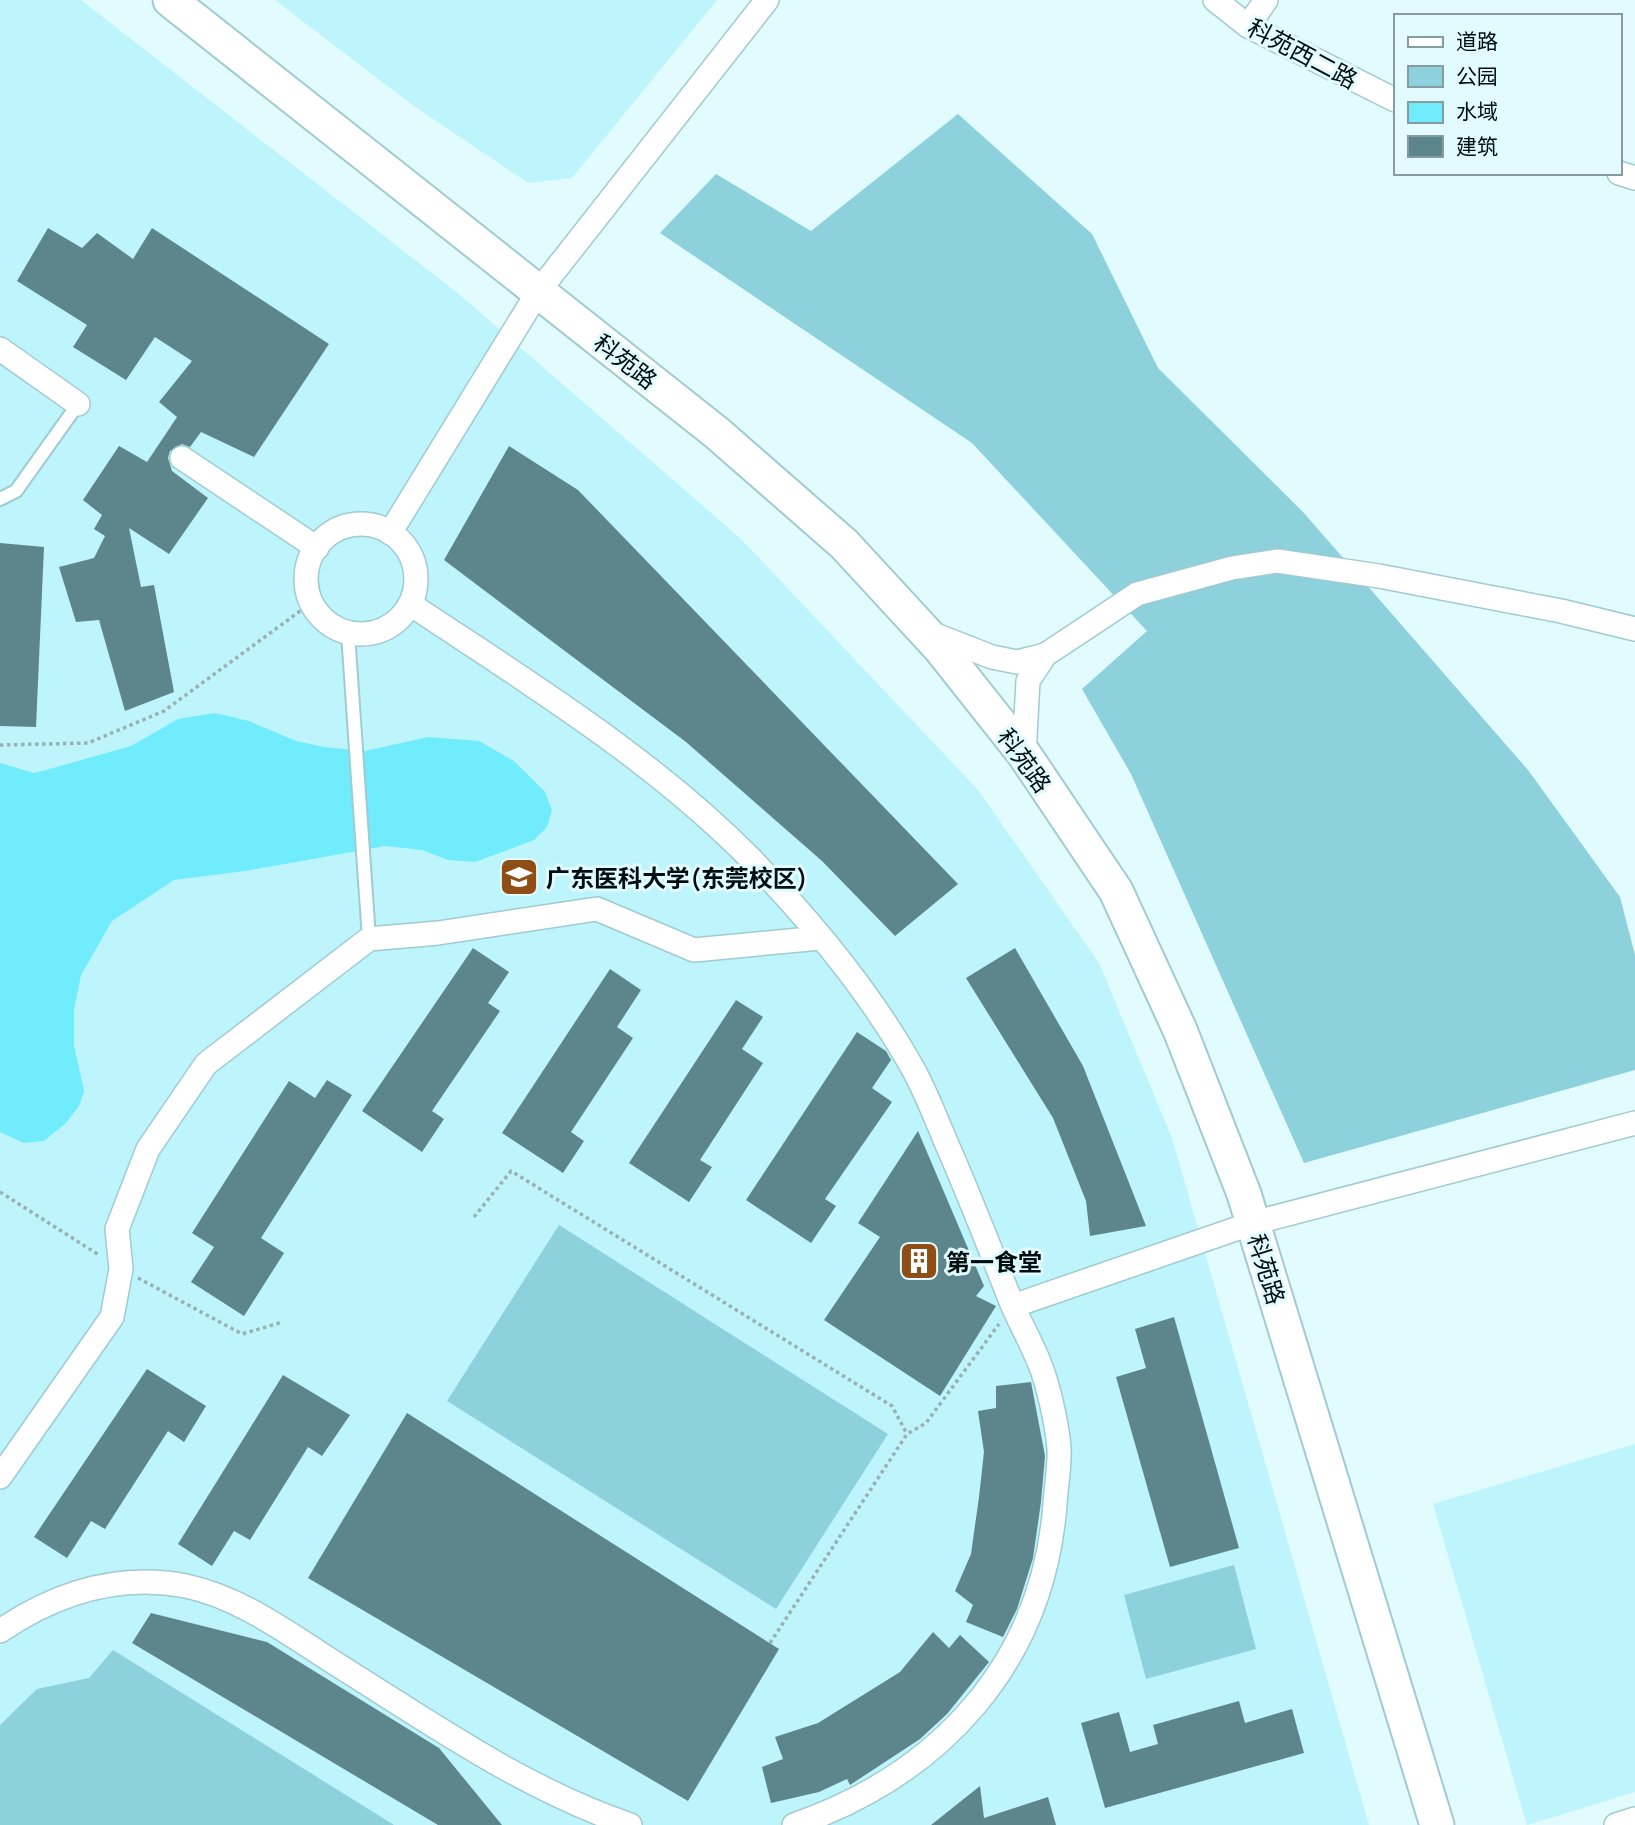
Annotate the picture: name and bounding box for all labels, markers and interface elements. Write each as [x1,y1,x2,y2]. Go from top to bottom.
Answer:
street label: 科苑西二路 [1242,10,1364,96]
legend [1394,14,1621,175]
text: 道路 [1456,27,1498,55]
text: 公园 [1456,62,1498,90]
text: 水域 [1456,97,1498,125]
text: 建筑 [1456,132,1498,160]
street label: 科苑路 [587,326,665,396]
street label: 科苑路 [990,721,1060,799]
school or university icon: 广东医科大学(东莞校区) [498,856,540,898]
place label: 广东医科大学(东莞校区) [546,861,808,894]
street label: 科苑路 [1241,1230,1293,1308]
building icon: 第一食堂 [898,1240,940,1282]
place label: 第一食堂 [946,1245,1042,1278]

